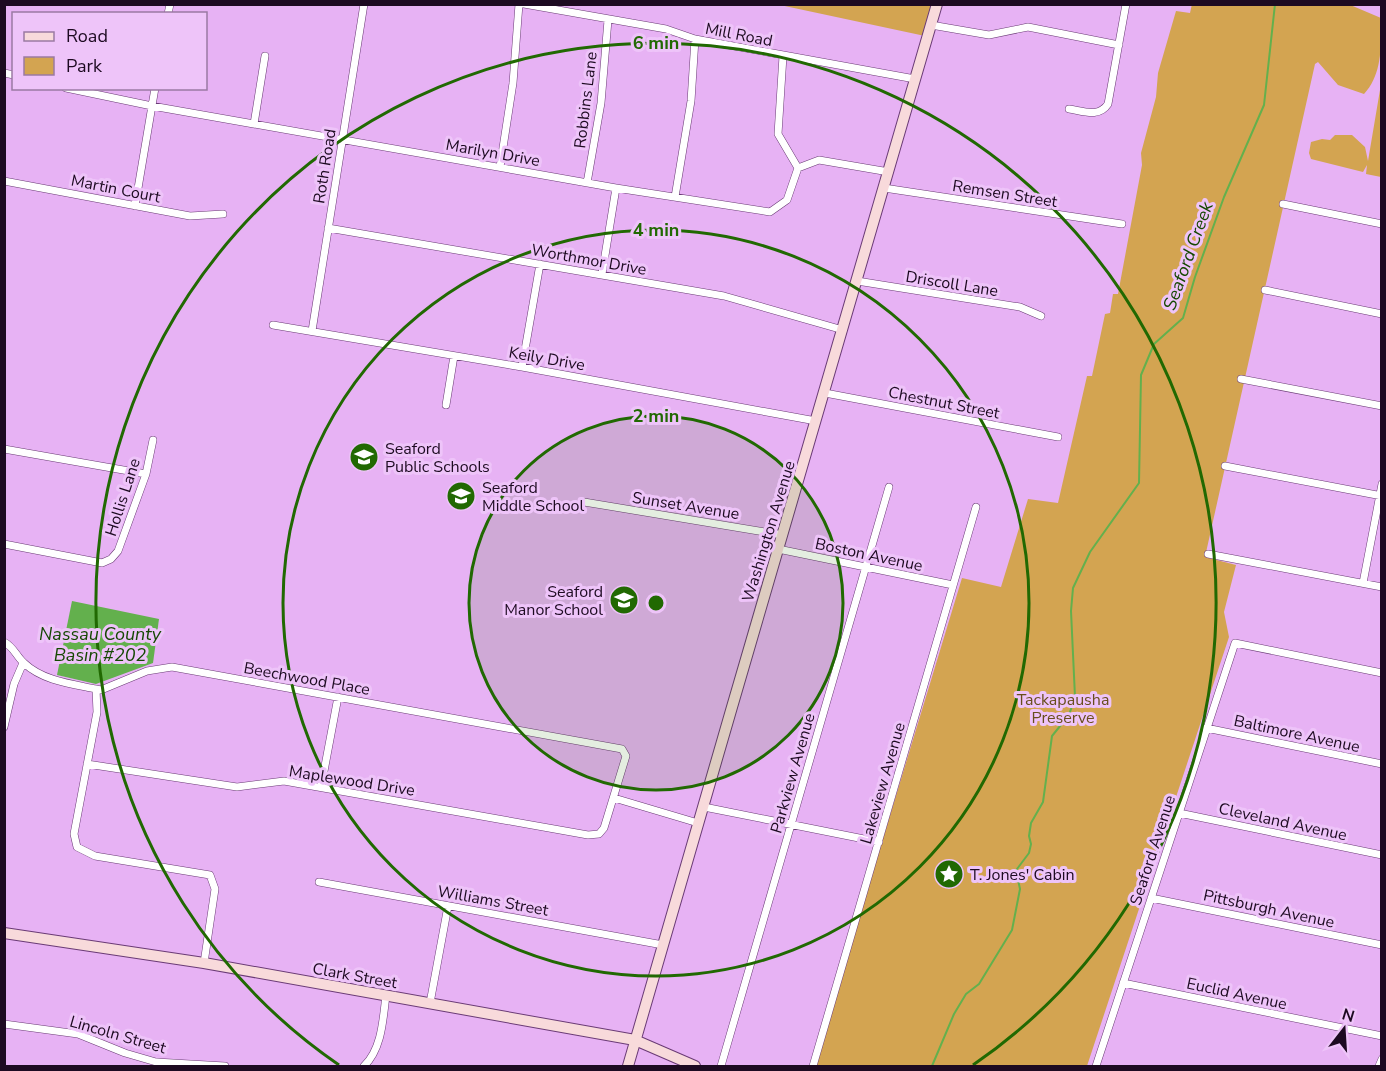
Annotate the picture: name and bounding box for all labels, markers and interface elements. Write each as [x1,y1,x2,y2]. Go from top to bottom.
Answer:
legend [12,12,207,90]
street label: Mill Road [703,18,774,52]
text: Road [66,24,108,48]
text: 6 min [633,31,679,55]
street label: Robbins Lane [569,50,603,150]
text: Park [66,54,103,78]
street label: Roth Road [308,127,342,205]
street label: Marilyn Drive [444,134,542,172]
street label: Martin Court [69,170,163,209]
street label: Remsen Street [951,175,1059,213]
water label: Seaford Creek [1157,197,1219,314]
text: 4 min [633,218,679,242]
street label: Worthmor Drive [529,239,648,281]
street label: Driscoll Lane [904,266,1000,302]
street label: Keily Drive [507,341,587,376]
street label: Chestnut Street [886,381,1002,425]
text: 2 min [633,404,679,428]
place label: Seaford Public Schools [385,438,490,478]
school or university icon: Seaford Public Schools [348,441,380,473]
street label: Hollis Lane [100,455,146,539]
street label: Washington Avenue [737,458,801,604]
place label: Seaford Middle School [482,477,584,517]
school or university icon: Seaford Middle School [445,480,477,512]
street label: Sunset Avenue [631,487,741,525]
street label: Boston Avenue [813,533,925,577]
place label: Seaford Manor School [504,581,603,621]
school or university icon: Seaford Manor School [608,584,640,616]
centre of rings [646,593,666,613]
water label: Nassau County Basin #202 [39,622,162,667]
street label: Beechwood Place [242,657,372,701]
park label: Tackapausha Preserve [1017,689,1109,729]
street label: Baltimore Avenue [1232,710,1362,758]
street label: Parkview Avenue [765,711,821,836]
street label: Lakeview Avenue [855,720,911,847]
street label: Maplewood Drive [287,760,416,802]
street label: Seaford Avenue [1125,793,1181,908]
street label: Cleveland Avenue [1217,798,1349,846]
place icon: T. Jones' Cabin [933,858,965,890]
place label: T. Jones' Cabin [970,864,1075,886]
street label: Williams Street [436,880,550,922]
street label: Pittsburgh Avenue [1201,884,1336,934]
street label: Clark Street [311,958,399,994]
street label: Euclid Avenue [1185,973,1289,1015]
north arrow [1314,999,1374,1059]
text: N [1339,1003,1357,1028]
street label: Lincoln Street [67,1011,169,1059]

